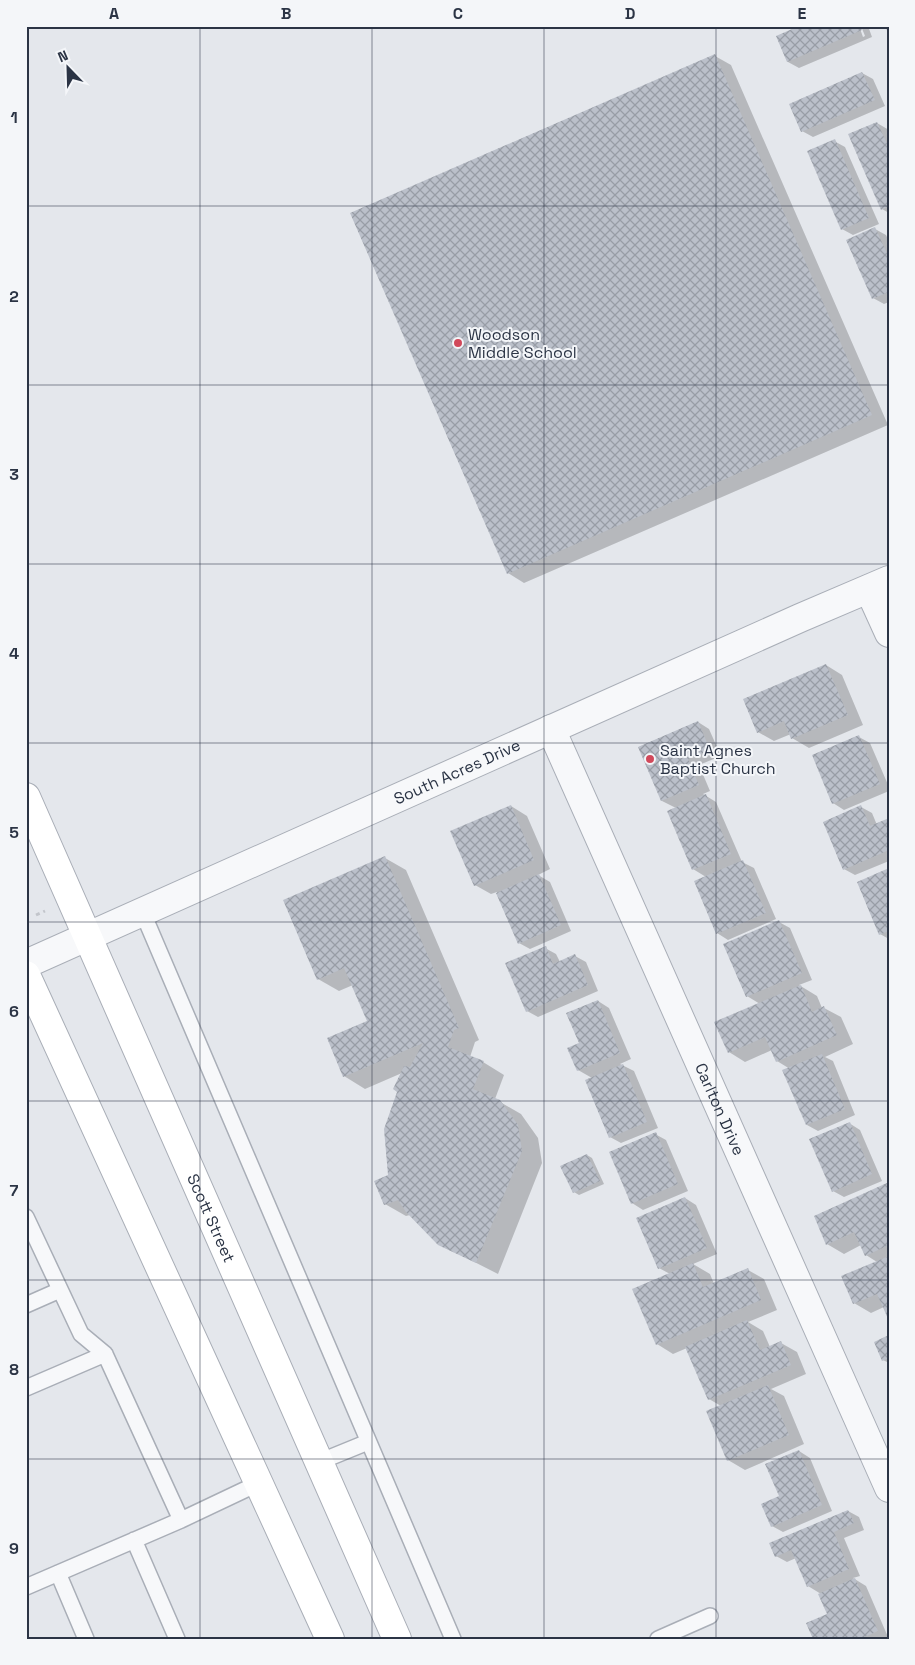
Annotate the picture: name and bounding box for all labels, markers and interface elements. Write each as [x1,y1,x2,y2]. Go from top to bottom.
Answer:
text: A [109,3,119,24]
text: B [281,3,291,24]
text: C [453,3,463,24]
text: D [625,3,635,24]
text: E [798,3,807,24]
north arrow [42,42,92,92]
text: N [55,46,71,66]
text: 1 [10,107,18,128]
text: 2 [9,286,19,307]
place label: Woodson Middle School [468,324,577,363]
marker: Woodson Middle School [452,337,464,349]
text: 3 [9,464,19,485]
text: 4 [9,643,19,664]
street label: South Acres Drive [390,734,523,809]
place label: Saint Agnes Baptist Church [660,740,776,779]
marker: Saint Agnes Baptist Church [644,753,656,765]
text: 5 [9,822,19,843]
text: 6 [9,1001,19,1022]
street label: Carlton Drive [691,1060,750,1158]
street label: Scott Street [183,1170,240,1266]
text: 7 [10,1180,19,1201]
text: 8 [9,1359,19,1380]
text: 9 [9,1538,19,1559]

